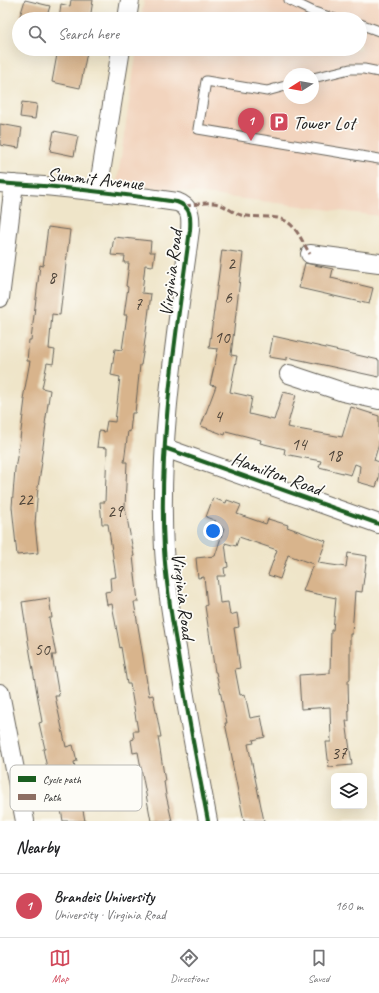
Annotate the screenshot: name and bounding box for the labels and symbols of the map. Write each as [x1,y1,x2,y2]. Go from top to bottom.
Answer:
north arrow [283,68,319,104]
pin: 1 [238,108,264,141]
parking icon: Tower Lot [268,111,290,133]
place label: Tower Lot [293,111,358,135]
street label: Summit Avenue [46,162,146,196]
street label: Virginia Road [154,225,189,318]
house number: 2 [227,253,236,274]
house number: 8 [48,267,58,288]
house number: 6 [224,287,233,308]
house number: 7 [134,294,143,315]
house number: 10 [214,327,231,348]
house number: 4 [214,406,224,427]
house number: 14 [291,434,309,455]
house number: 18 [326,445,344,466]
street label: Hamilton Road [228,447,328,503]
house number: 22 [17,489,34,510]
house number: 29 [107,501,124,522]
your location [203,521,223,541]
street label: Virginia Road [166,551,201,644]
house number: 50 [34,639,51,660]
house number: 37 [331,743,348,764]
legend [10,765,142,811]
text: Cycle path [43,772,82,786]
text: Path [43,790,62,804]

